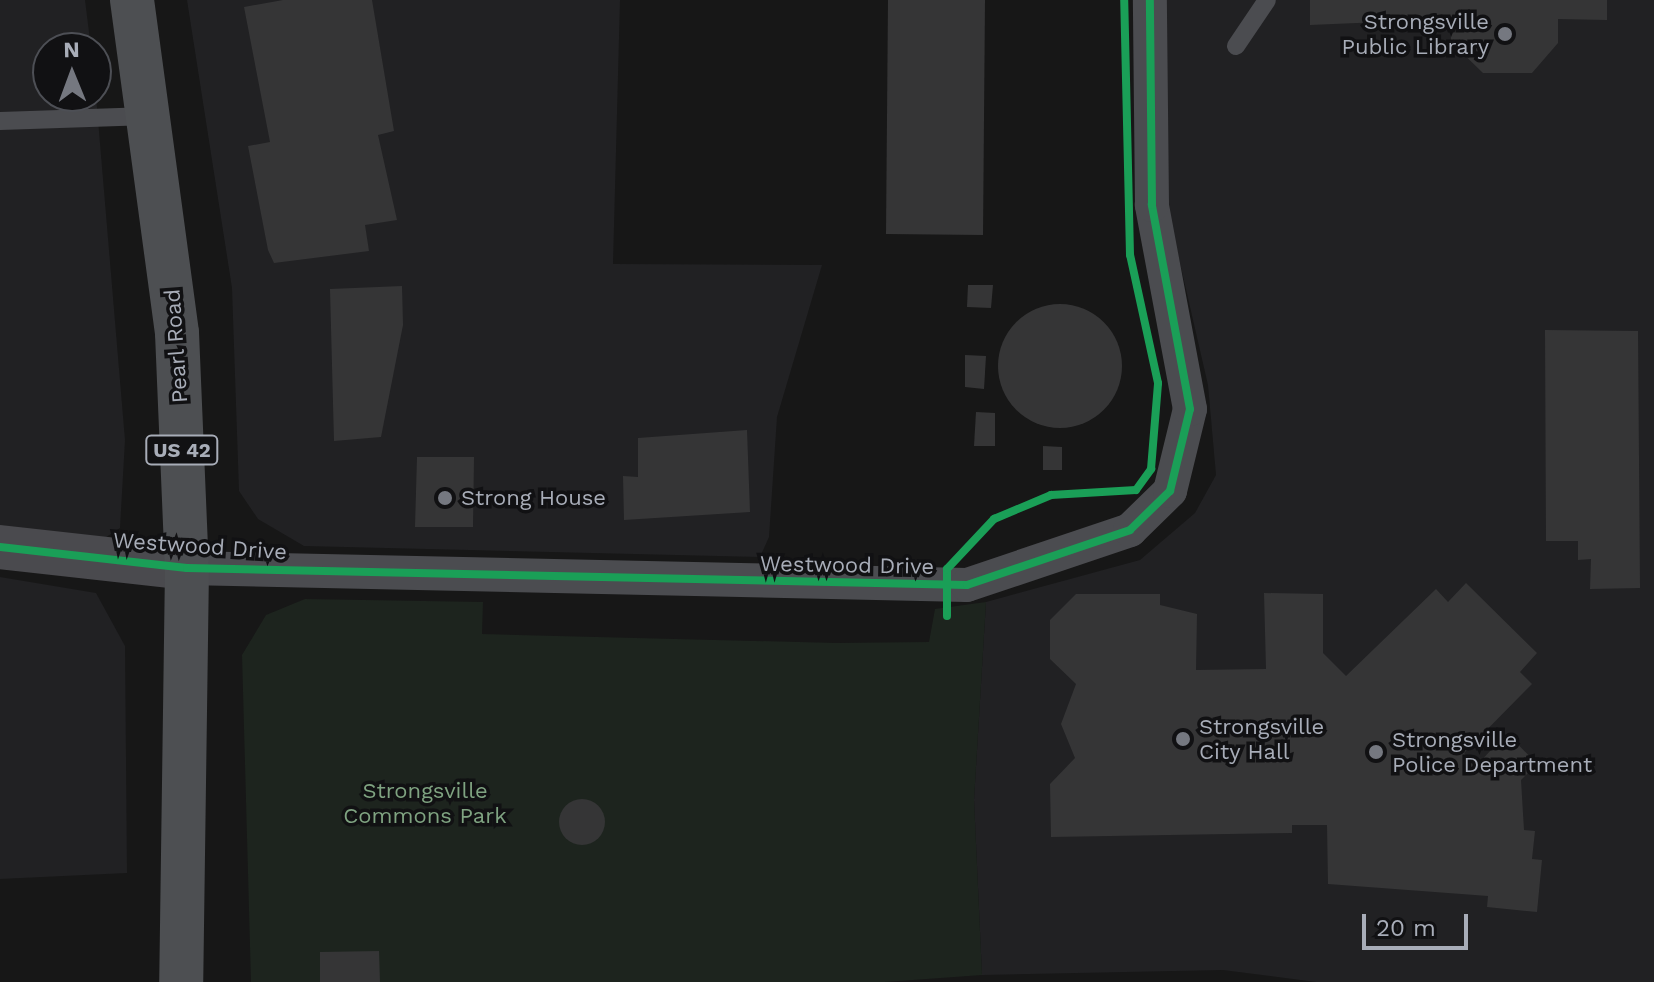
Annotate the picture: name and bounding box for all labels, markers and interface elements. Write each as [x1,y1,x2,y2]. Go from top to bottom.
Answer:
place label: Strongsville Public Library [1342,8,1489,60]
marker: Strongsville Public Library [1496,25,1514,43]
north arrow [32,32,112,112]
text: N [63,37,80,62]
street label: Pearl Road [159,288,193,404]
road number: US 42 [144,434,220,466]
place label: Strong House [461,485,606,511]
marker: Strong House [436,489,454,507]
street label: Westwood Drive [112,527,288,565]
street label: Westwood Drive [760,550,934,580]
place label: Strongsville City Hall [1199,713,1324,764]
place label: Strongsville Police Department [1392,726,1592,778]
marker: Strongsville City Hall [1174,730,1192,748]
marker: Strongsville Police Department [1367,743,1385,761]
park label: Strongsville Commons Park [343,777,507,828]
scale bar [1366,898,1472,948]
text: 20 m [1376,914,1436,942]

